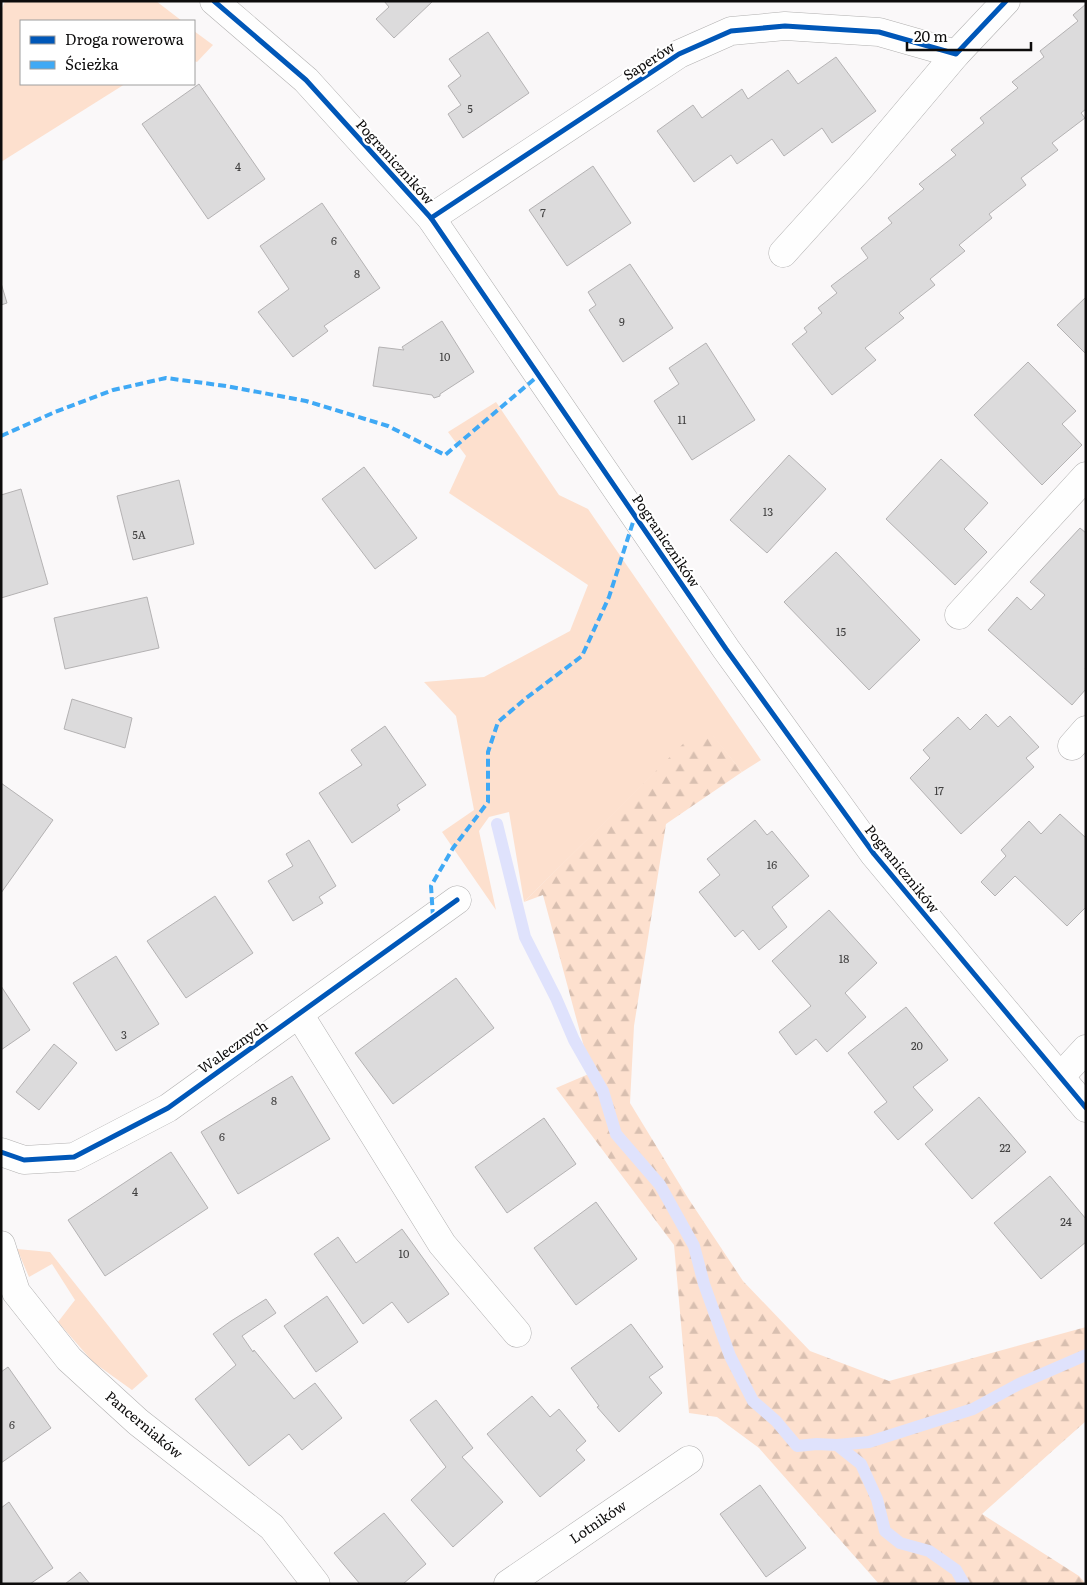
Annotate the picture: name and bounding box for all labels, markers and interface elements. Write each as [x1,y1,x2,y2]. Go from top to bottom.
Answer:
legend [20,20,195,85]
scale bar [907,20,1031,52]
text: 20 m [914,24,948,47]
text: Droga rowerowa [65,27,185,50]
street label: Saperów [619,36,678,84]
text: Ścieżka [65,52,120,75]
house number: 5 [467,100,473,116]
street label: Pograniczników [352,114,440,208]
house number: 4 [235,158,241,174]
house number: 7 [540,204,546,220]
house number: 6 [331,232,337,248]
house number: 8 [354,265,360,281]
house number: 9 [619,313,625,329]
house number: 10 [440,348,450,364]
house number: 11 [678,411,687,427]
street label: Pograniczników [628,490,705,591]
house number: 13 [763,503,773,519]
house number: 5A [132,526,146,542]
house number: 15 [836,623,846,639]
house number: 17 [934,782,944,798]
street label: Pograniczników [861,820,945,917]
house number: 16 [767,856,777,872]
house number: 18 [839,950,849,966]
street label: Walecznych [194,1015,271,1077]
house number: 3 [121,1026,127,1042]
house number: 20 [911,1037,923,1053]
house number: 8 [271,1092,277,1108]
house number: 6 [219,1128,225,1144]
house number: 22 [999,1139,1011,1155]
house number: 4 [132,1183,138,1199]
house number: 24 [1060,1213,1072,1229]
house number: 10 [399,1245,409,1261]
street label: Pancerniaków [102,1386,188,1463]
house number: 6 [9,1416,15,1432]
street label: Lotników [565,1495,630,1548]

